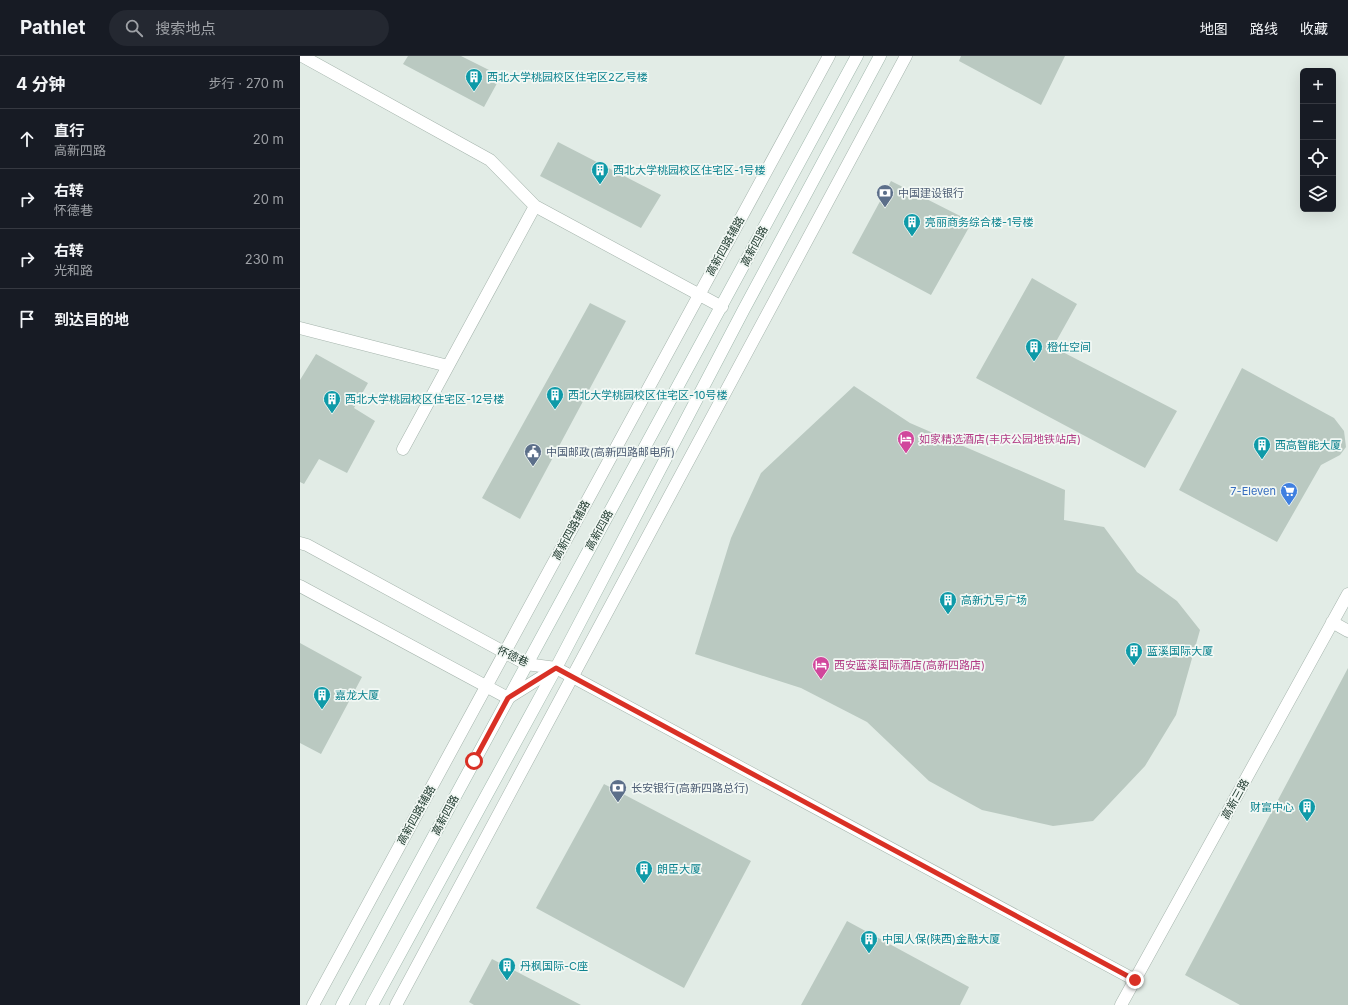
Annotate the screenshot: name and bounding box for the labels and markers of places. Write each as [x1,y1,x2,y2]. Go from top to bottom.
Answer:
building icon: 西北大学桃园校区住宅区2乙号楼 [464,67,484,92]
place label: 西北大学桃园校区住宅区2乙号楼 [487,70,648,84]
building icon: 西北大学桃园校区住宅区-1号楼 [590,160,610,185]
place label: 西北大学桃园校区住宅区-1号楼 [613,163,766,177]
bank icon: 中国建设银行 [875,183,895,208]
place label: 中国建设银行 [898,186,964,200]
building icon: 亮丽商务综合楼-1号楼 [902,212,922,237]
place label: 亮丽商务综合楼-1号楼 [925,215,1034,229]
building icon: 橙仕空间 [1024,337,1044,362]
place label: 橙仕空间 [1047,340,1091,354]
building icon: 西北大学桃园校区住宅区-10号楼 [545,385,565,410]
place label: 西北大学桃园校区住宅区-10号楼 [568,388,727,402]
building icon: 西北大学桃园校区住宅区-12号楼 [322,389,342,414]
place label: 西北大学桃园校区住宅区-12号楼 [345,392,504,406]
hotel icon: 如家精选酒店(丰庆公园地铁站店) [896,429,916,454]
place label: 如家精选酒店(丰庆公园地铁站店) [919,432,1081,446]
building icon: 西高智能大厦 [1252,435,1272,460]
place label: 西高智能大厦 [1275,438,1341,452]
public building icon: 中国邮政(高新四路邮电所) [523,442,543,467]
place label: 中国邮政(高新四路邮电所) [546,445,675,459]
supermarket icon: 7-Eleven [1279,481,1299,506]
place label: 7-Eleven [1230,484,1276,498]
building icon: 高新九号广场 [938,590,958,615]
place label: 高新九号广场 [961,593,1027,607]
building icon: 蓝溪国际大厦 [1124,641,1144,666]
place label: 蓝溪国际大厦 [1147,644,1213,658]
hotel icon: 西安蓝溪国际酒店(高新四路店) [811,655,831,680]
place label: 西安蓝溪国际酒店(高新四路店) [834,658,985,672]
building icon: 嘉龙大厦 [312,685,332,710]
place label: 嘉龙大厦 [335,688,379,702]
bank icon: 长安银行(高新四路总行) [608,778,628,803]
place label: 长安银行(高新四路总行) [631,781,749,795]
building icon: 财富中心 [1297,797,1317,822]
place label: 财富中心 [1250,800,1294,814]
building icon: 朗臣大厦 [634,859,654,884]
place label: 朗臣大厦 [657,862,701,876]
building icon: 中国人保(陕西)金融大厦 [859,929,879,954]
place label: 中国人保(陕西)金融大厦 [882,932,1000,946]
building icon: 丹枫国际-C座 [497,956,517,981]
place label: 丹枫国际-C座 [520,959,588,973]

